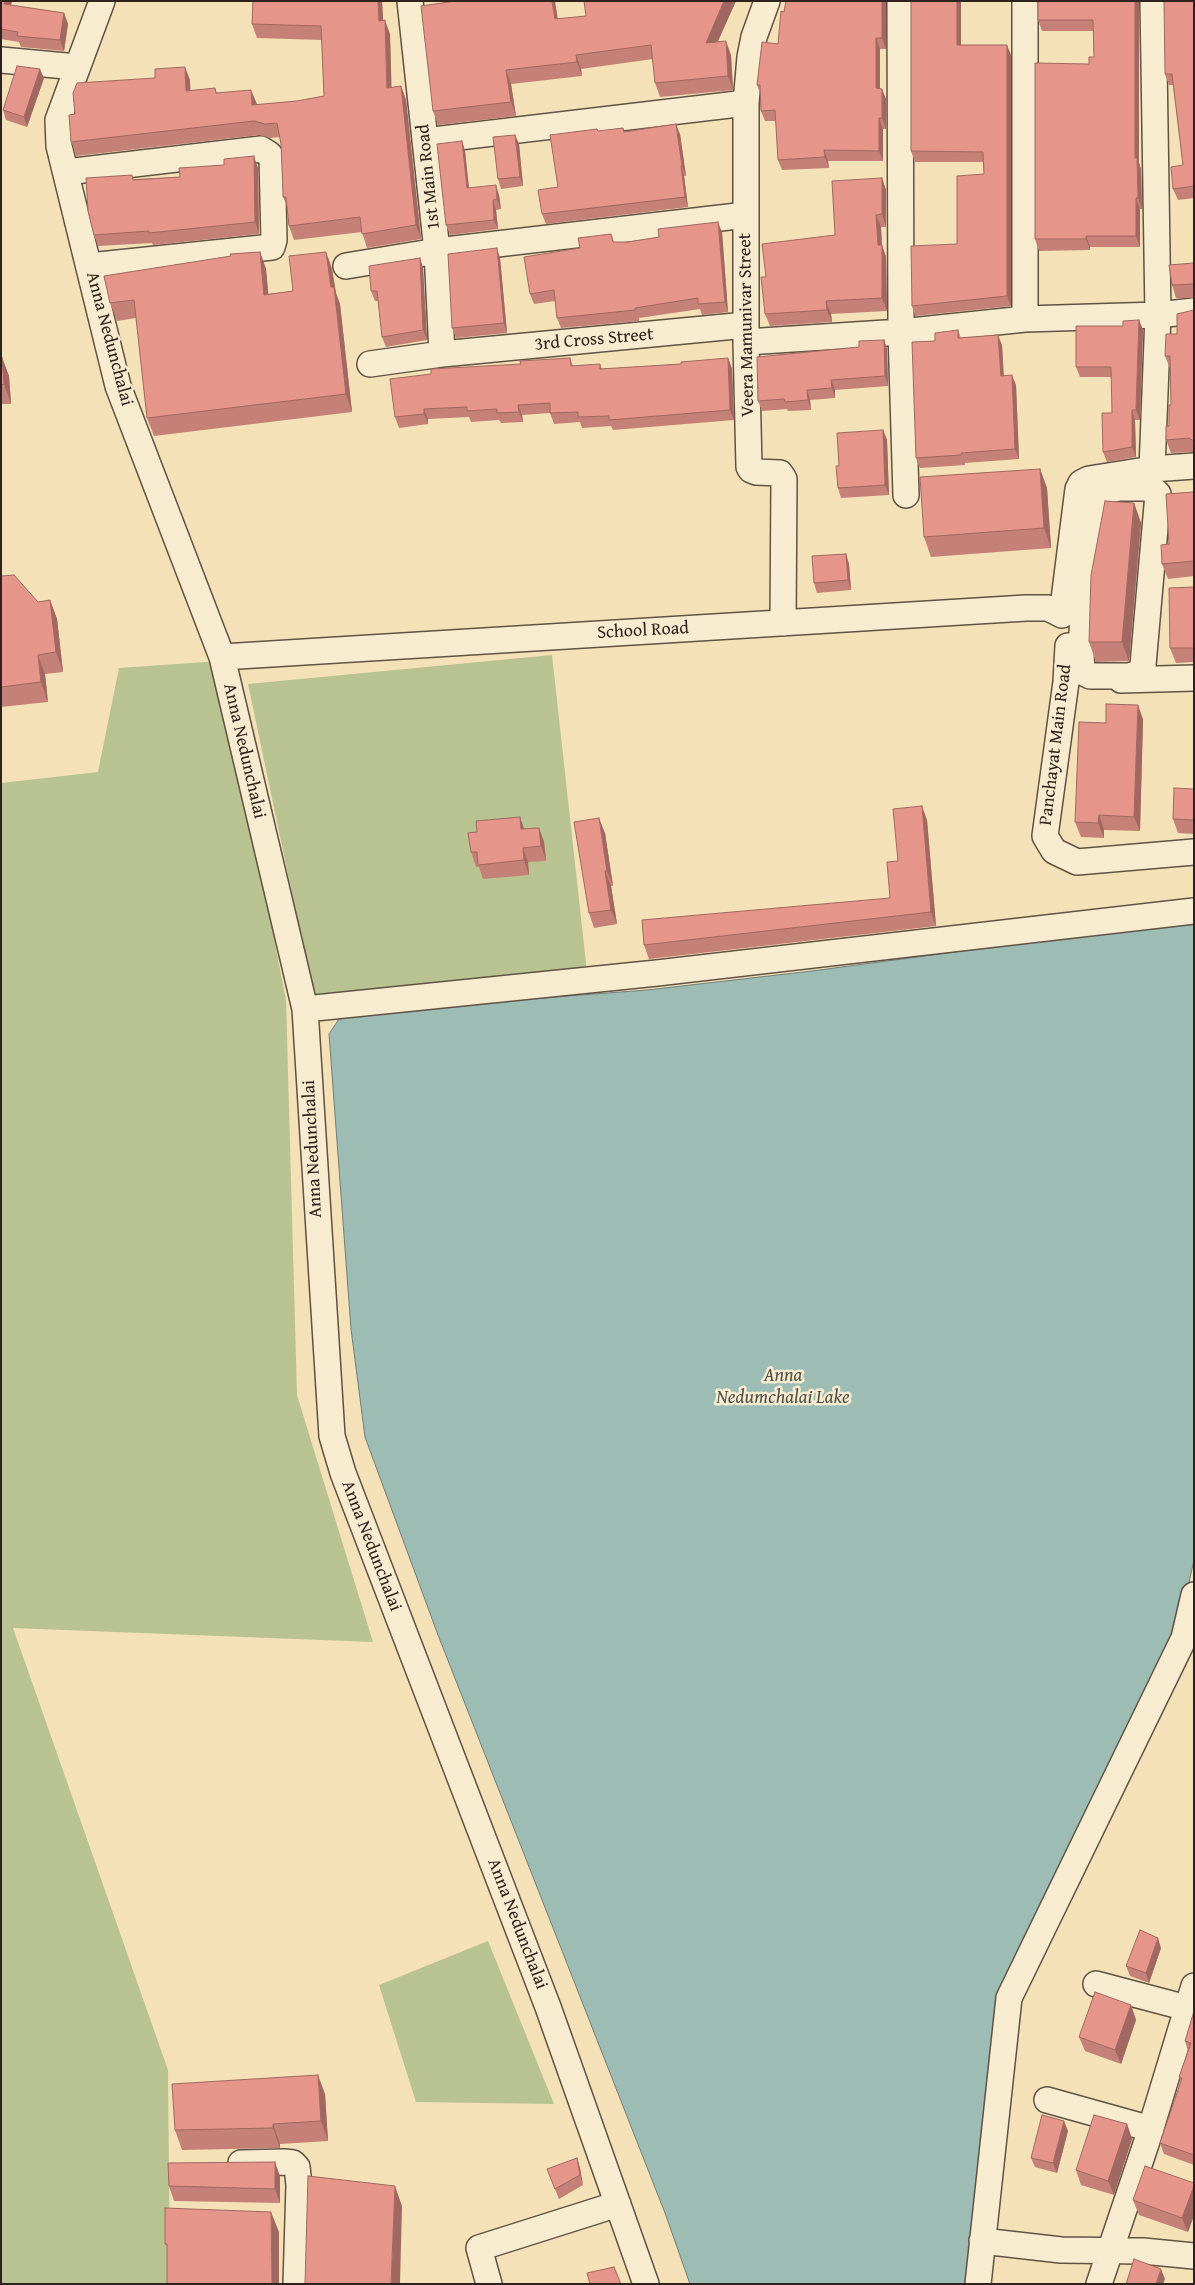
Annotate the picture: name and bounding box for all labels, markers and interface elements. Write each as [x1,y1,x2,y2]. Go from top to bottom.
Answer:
street label: 1st Main Road [413,123,445,231]
street label: Veera Mamunivar Street [735,233,759,417]
street label: Anna Nedunchalai [81,269,137,409]
street label: 3rd Cross Street [534,324,654,356]
street label: School Road [597,618,689,644]
street label: Panchayat Main Road [1035,663,1077,827]
street label: Anna Nedunchalai [218,681,270,821]
street label: Anna Nedunchalai [299,1079,327,1219]
water label: Anna Nedumchalai Lake [716,1365,850,1409]
street label: Anna Nedunchalai [336,1478,406,1614]
street label: Anna Nedunchalai [482,1856,552,1992]

